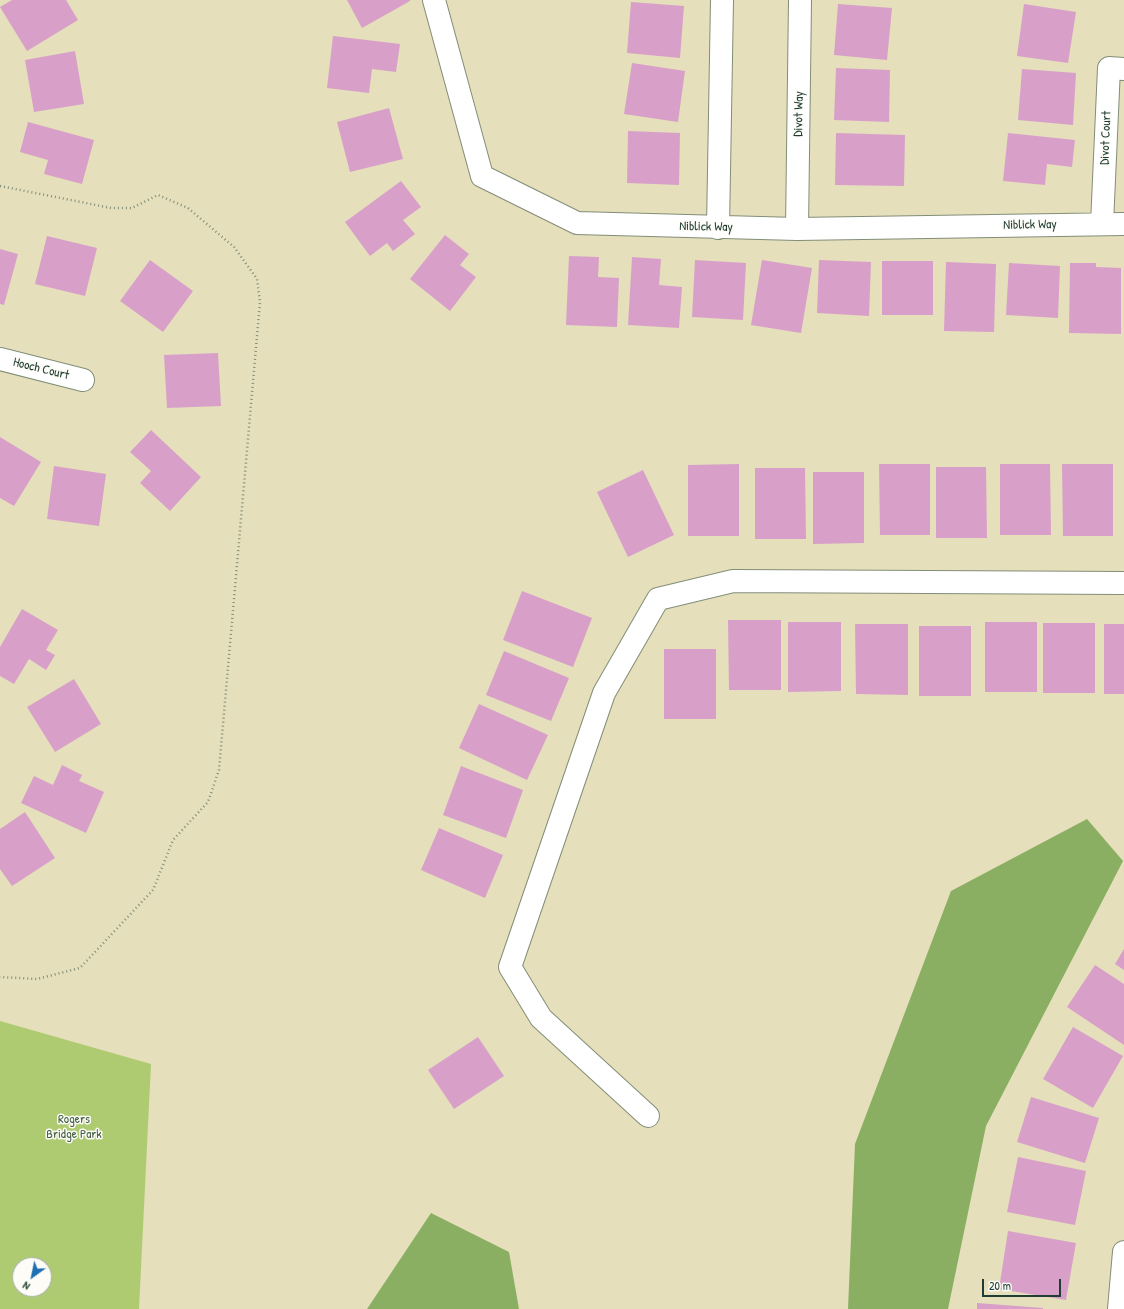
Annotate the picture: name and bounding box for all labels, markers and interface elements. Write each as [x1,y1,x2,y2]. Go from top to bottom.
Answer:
street label: Divot Way [791,91,807,137]
street label: Divot Court [1097,111,1115,165]
street label: Niblick Way [1003,217,1057,233]
street label: Niblick Way [679,219,733,235]
street label: Hooch Court [11,355,71,383]
park label: Rogers Bridge Park [46,1112,102,1143]
north arrow [12,1257,52,1297]
scale bar [984,1271,1063,1297]
text: 20 m [989,1277,1011,1294]
text: N [20,1279,32,1294]

